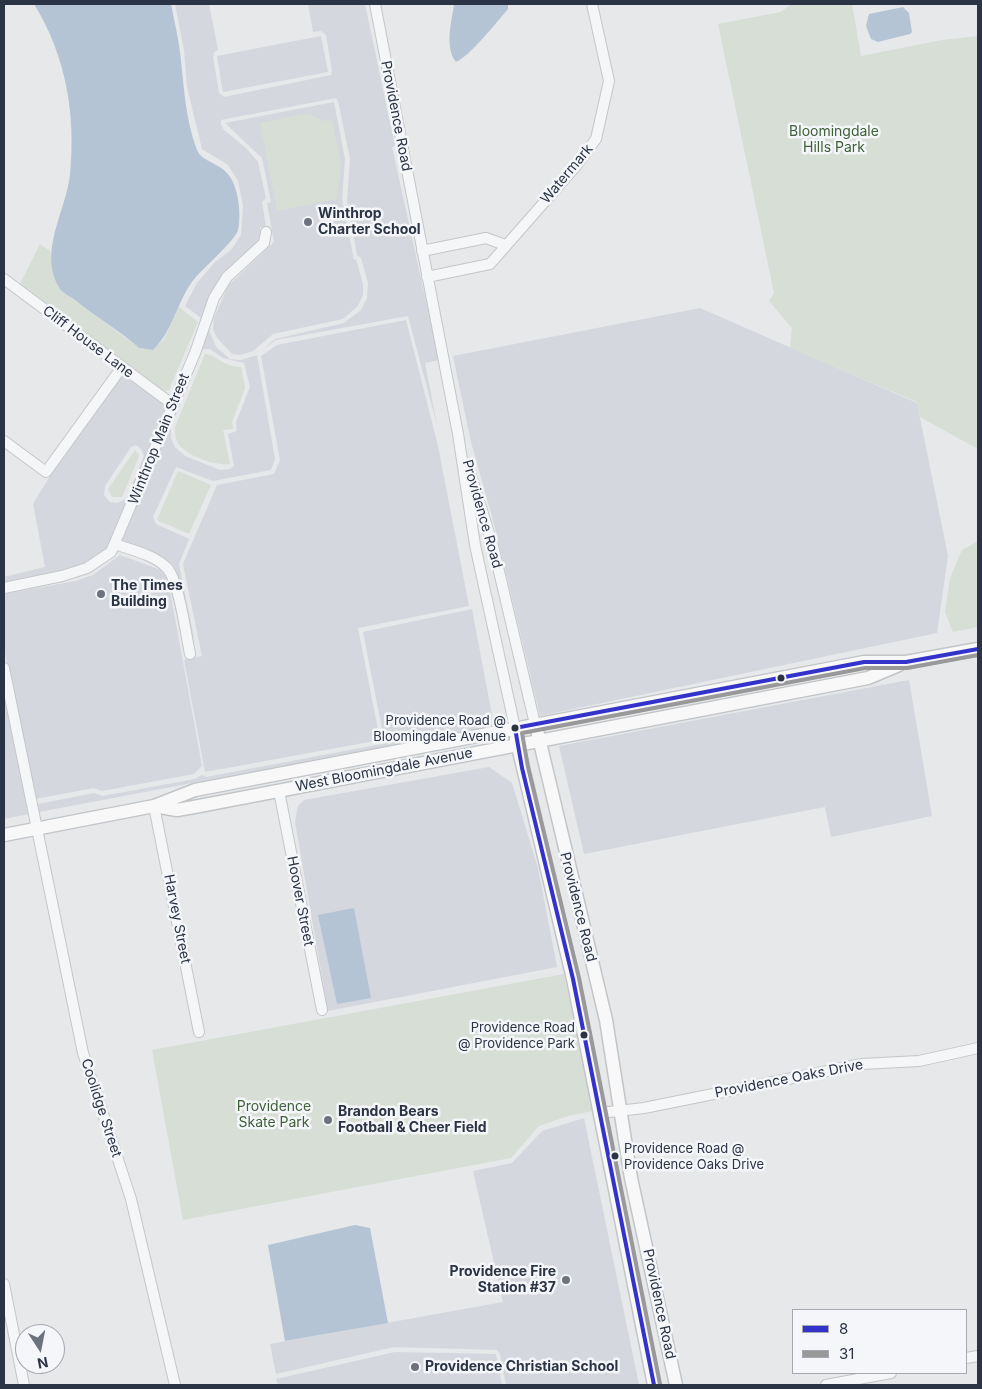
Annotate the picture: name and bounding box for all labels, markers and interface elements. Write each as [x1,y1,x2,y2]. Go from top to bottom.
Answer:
street label: Providence Road [377,59,415,173]
park label: Bloomingdale Hills Park [789,124,879,156]
street label: Watermark [537,141,597,207]
place label: Winthrop Charter School [318,206,421,238]
marker: Winthrop Charter School [302,216,314,228]
street label: Cliff House Lane [39,302,137,382]
street label: Winthrop Main Street [125,371,193,507]
street label: Providence Road [458,458,506,570]
place label: The Times Building [111,578,183,610]
marker: The Times Building [95,588,107,600]
unlabelled marker [776,673,786,683]
place label: Providence Road @ Bloomingdale Avenue [373,713,506,744]
marker: Providence Road @ Bloomingdale Avenue [510,723,520,733]
street label: West Bloomingdale Avenue [294,745,474,795]
street label: Providence Road [556,851,600,963]
street label: Hoover Street [283,855,317,947]
street label: Harvey Street [160,873,194,965]
place label: Providence Road @ Providence Park [458,1020,575,1051]
marker: Providence Road @ Providence Park [579,1030,589,1040]
street label: Providence Oaks Drive [713,1056,865,1102]
street label: Coolidge Street [77,1057,125,1159]
park label: Providence Skate Park [237,1099,311,1132]
place label: Brandon Bears Football & Cheer Field [338,1104,487,1136]
marker: Brandon Bears Football & Cheer Field [322,1114,334,1126]
place label: Providence Road @ Providence Oaks Drive [624,1141,764,1172]
marker: Providence Road @ Providence Oaks Drive [610,1151,620,1161]
street label: Providence Road [639,1247,679,1361]
place label: Providence Fire Station #37 [450,1264,556,1296]
marker: Providence Fire Station #37 [560,1274,572,1286]
legend [792,1309,967,1374]
text: 8 [839,1319,848,1338]
north arrow [15,1324,65,1374]
text: 31 [839,1344,854,1363]
text: N [36,1354,50,1373]
place label: Providence Christian School [425,1359,618,1375]
marker: Providence Christian School [409,1361,421,1373]

